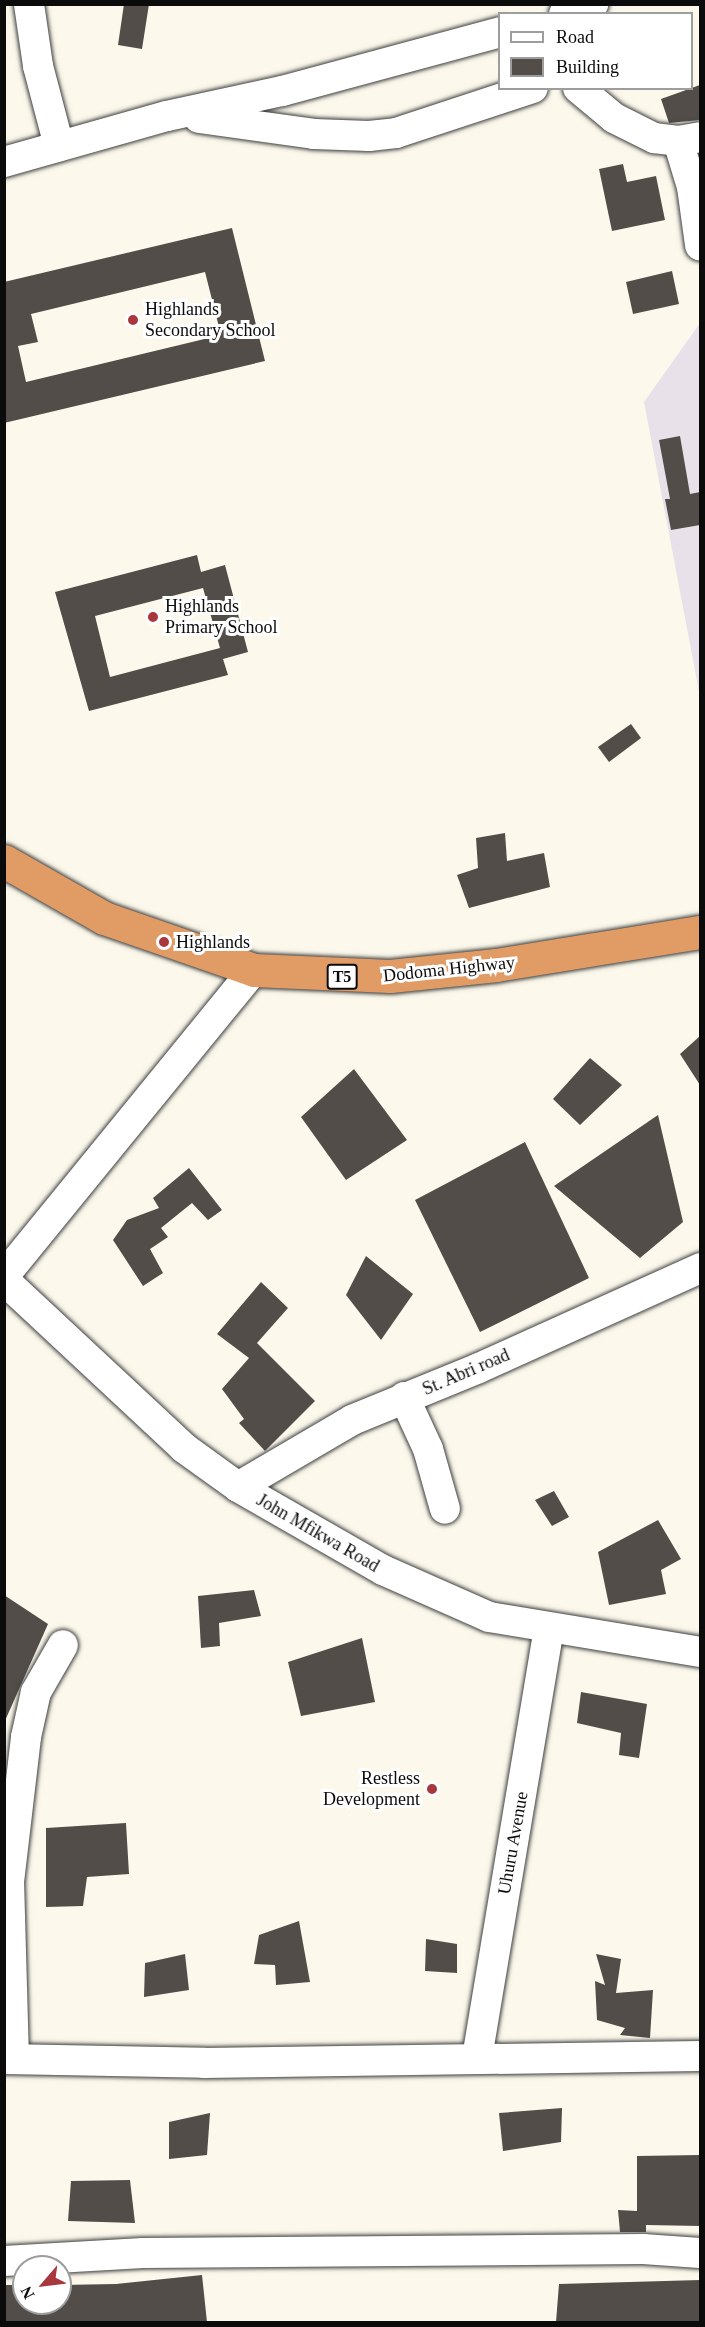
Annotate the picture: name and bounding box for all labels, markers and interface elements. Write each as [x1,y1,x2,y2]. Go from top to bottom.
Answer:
legend [498,12,693,90]
text: Road [556,27,594,47]
text: Building [556,57,619,77]
place label: Highlands Secondary School [145,299,275,342]
marker: Highlands Secondary School [126,313,140,327]
place label: Highlands Primary School [165,596,277,638]
marker: Highlands Primary School [146,610,160,624]
place label: Highlands [176,931,250,953]
marker: Highlands [157,935,171,949]
street label: Dodoma Highway [382,951,516,987]
road number: T5 [326,964,358,990]
street label: St. Abri road [419,1344,513,1400]
street label: John Mfikwa Road [253,1489,383,1577]
place label: Restless Development [323,1768,420,1810]
marker: Restless Development [425,1782,439,1796]
street label: Uhuru Avenue [493,1789,533,1897]
north arrow [12,2255,72,2315]
text: N [17,2284,38,2302]

